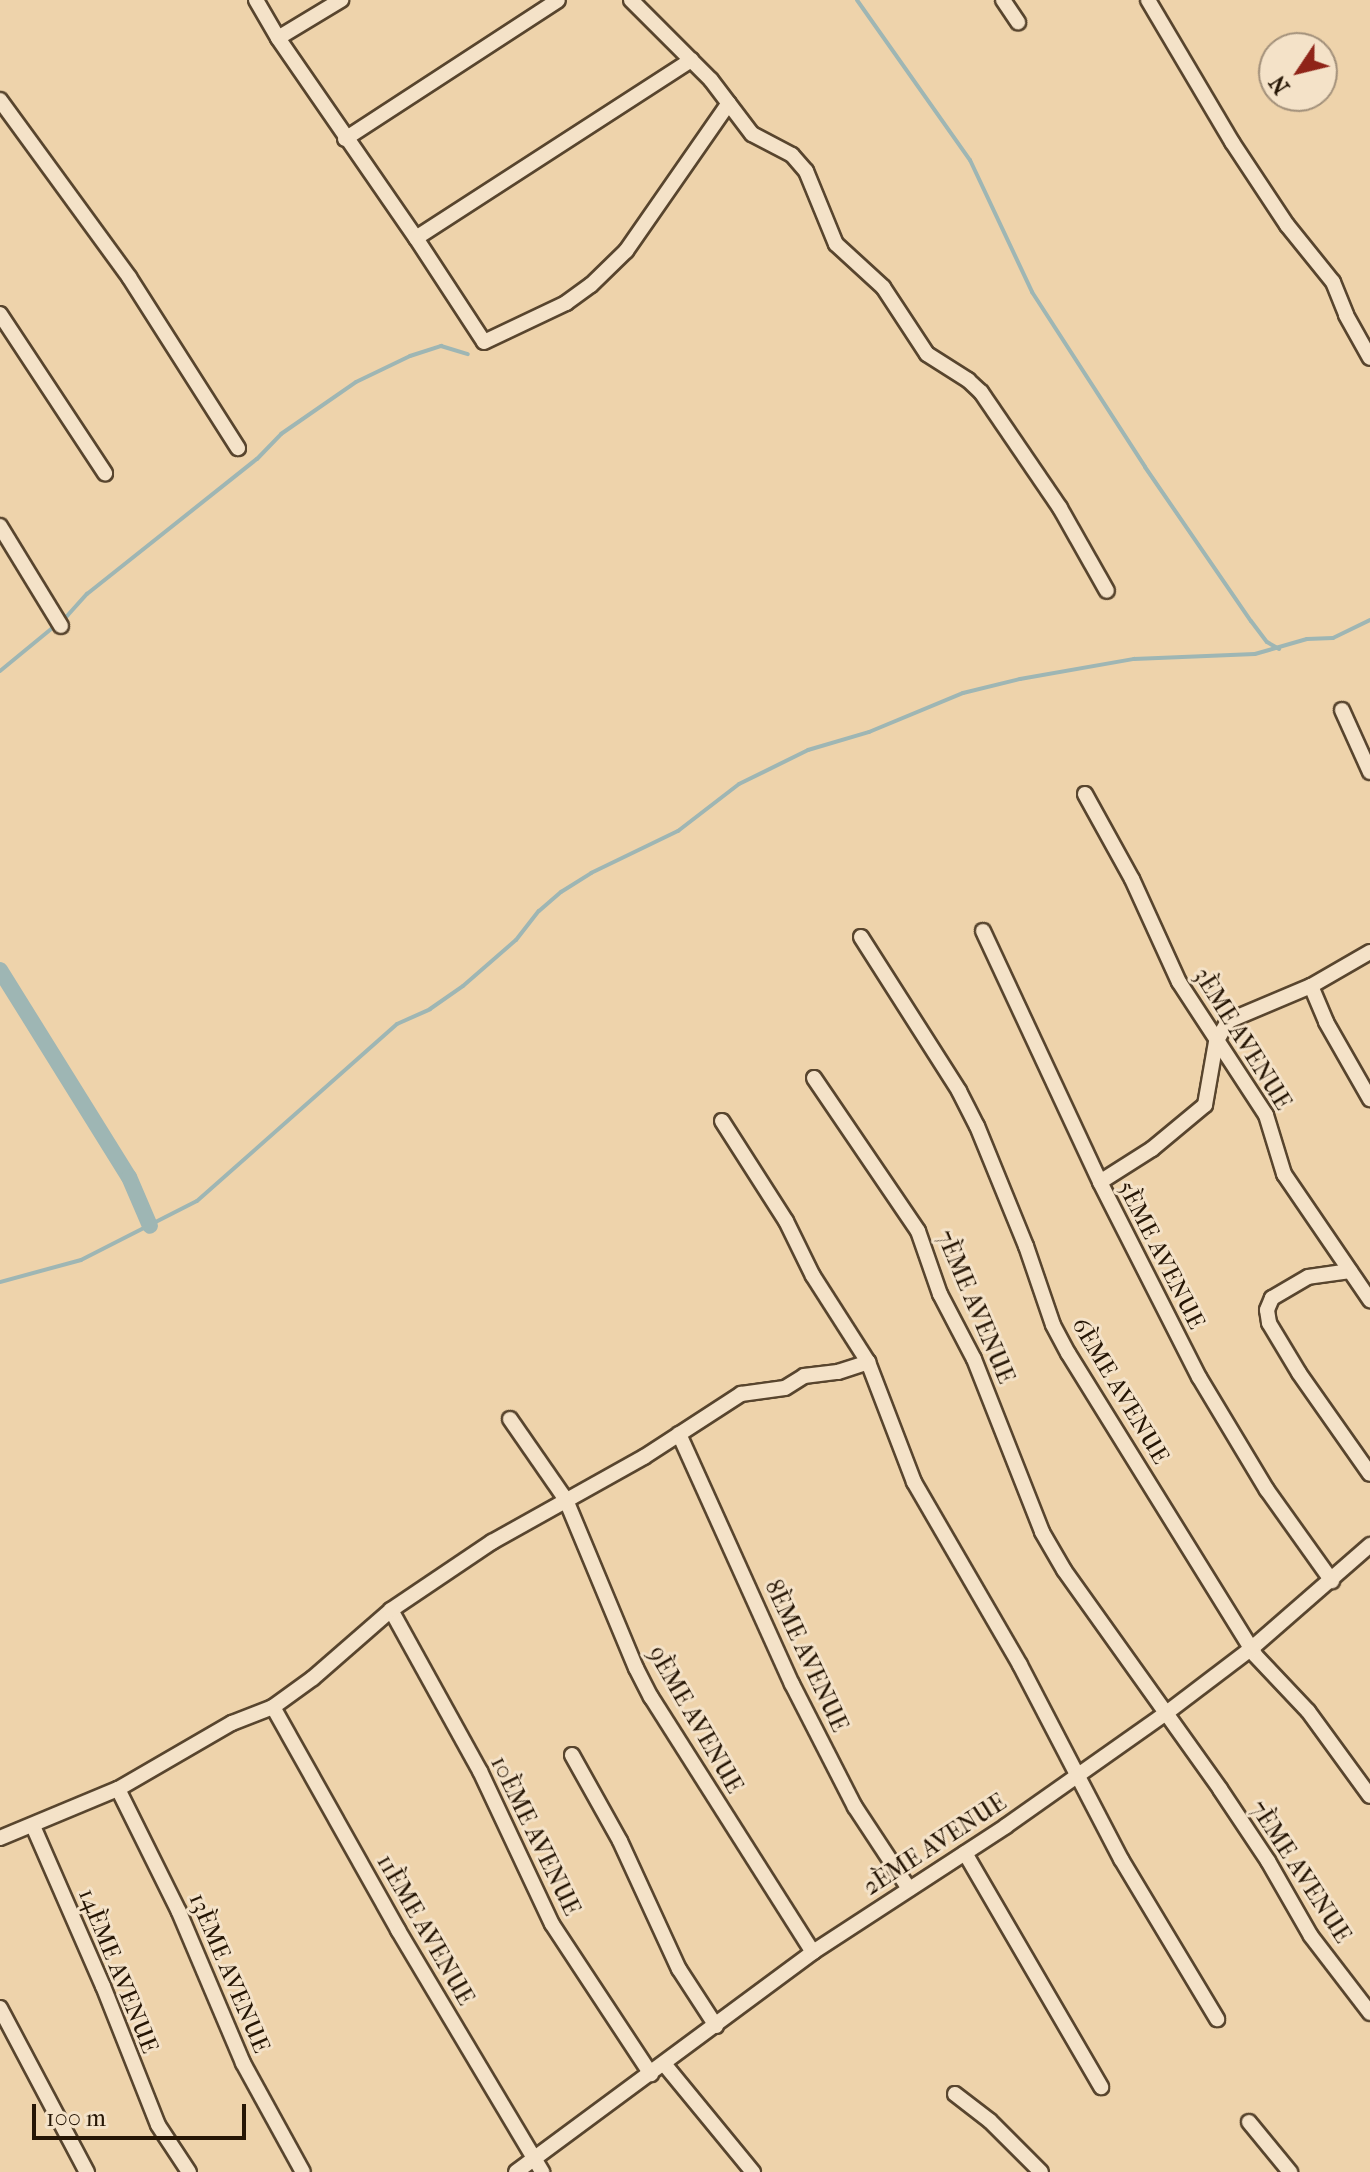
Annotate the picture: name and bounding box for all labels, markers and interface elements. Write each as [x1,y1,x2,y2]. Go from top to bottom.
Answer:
north arrow [1258,32,1338,112]
text: N [1265,70,1295,99]
street label: 3ÈME AVENUE [1187,963,1297,1115]
street label: 5ÈME AVENUE [1111,1176,1211,1334]
street label: 7ÈME AVENUE [930,1226,1020,1388]
street label: 6ÈME AVENUE [1065,1313,1175,1469]
street label: 8ÈME AVENUE [758,1575,854,1737]
street label: 9ÈME AVENUE [641,1641,749,1799]
street label: 10ÈME AVENUE [484,1752,586,1920]
street label: 2ÈME AVENUE [858,1788,1012,1902]
street label: 7ÈME AVENUE [1243,1795,1357,1949]
street label: 11ÈME AVENUE [370,1849,480,2011]
street label: 14ÈME AVENUE [72,1884,164,2058]
street label: 13ÈME AVENUE [182,1889,276,2057]
scale bar [36,2088,250,2138]
text: 100 m [46,2104,106,2132]

